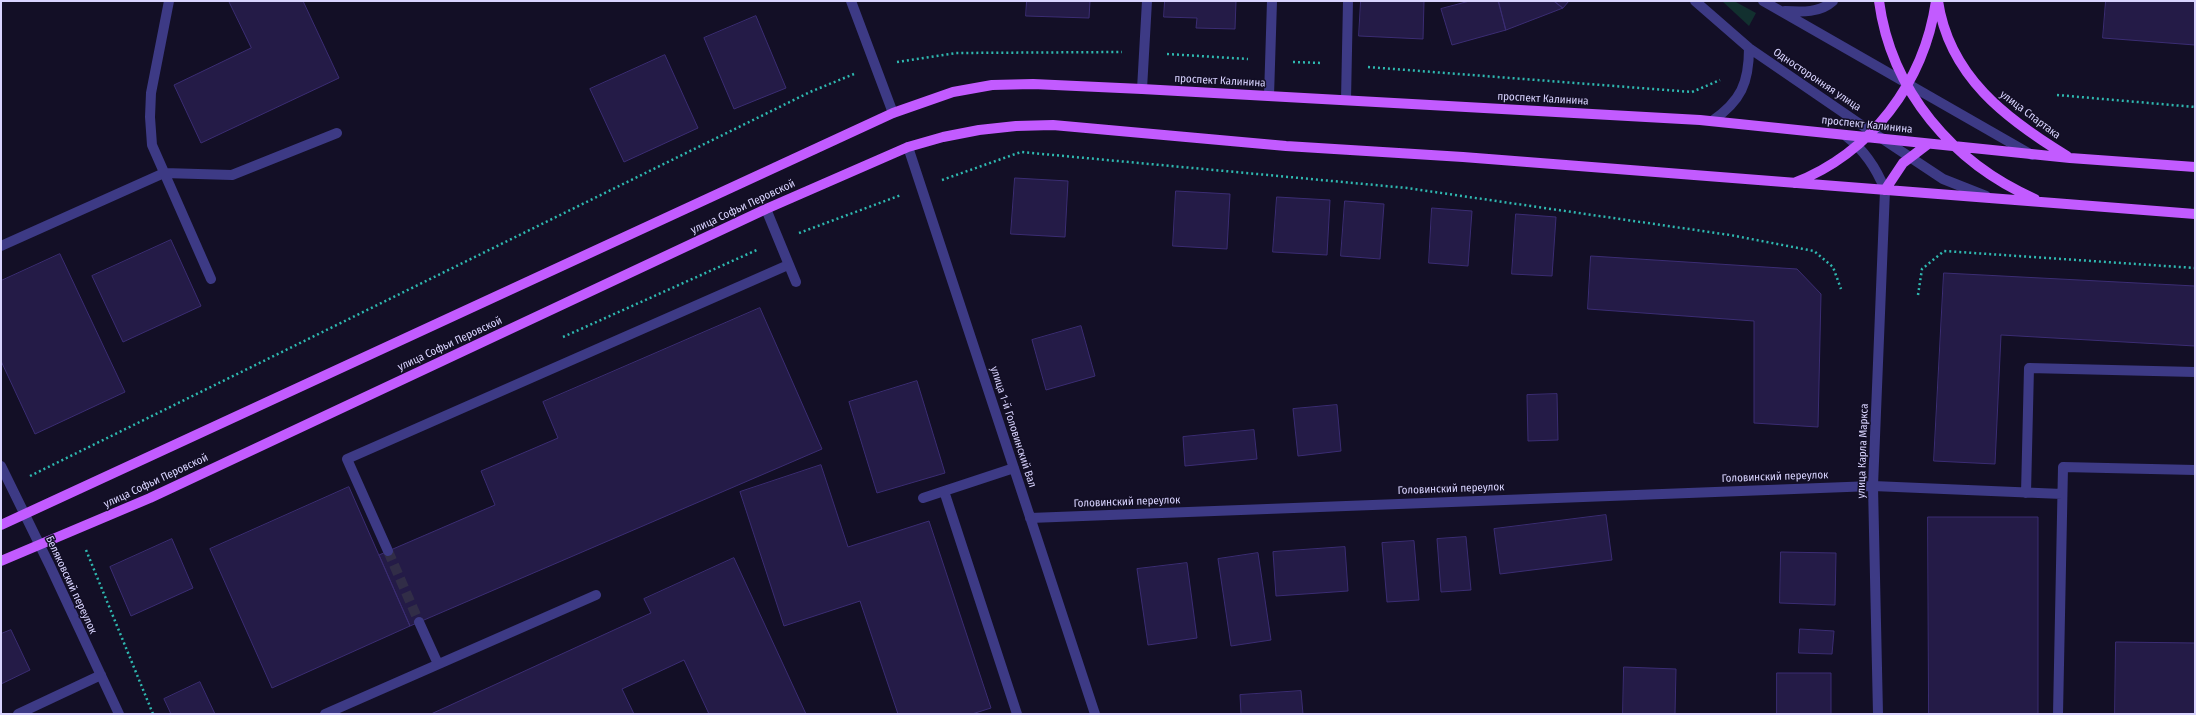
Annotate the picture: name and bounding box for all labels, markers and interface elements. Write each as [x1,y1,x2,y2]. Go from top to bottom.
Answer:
street label: Односторонняя улица [1771,46,1863,114]
street label: проспект Калинина [1174,72,1266,90]
street label: улица Спартака [1997,88,2063,142]
street label: проспект Калинина [1497,90,1589,108]
street label: проспект Калинина [1821,114,1913,136]
street label: улица Софьи Перовской [689,177,797,237]
street label: улица Софьи Перовской [396,314,504,374]
street label: улица 1-й Головинский Вал [987,365,1039,489]
street label: улица Карла Маркса [1855,403,1871,499]
street label: улица Софьи Перовской [102,451,210,511]
street label: Головинский переулок [1722,469,1828,485]
street label: Головинский переулок [1398,481,1504,497]
street label: Головинский переулок [1074,494,1180,510]
street label: Беляковский переулок [42,534,100,636]

